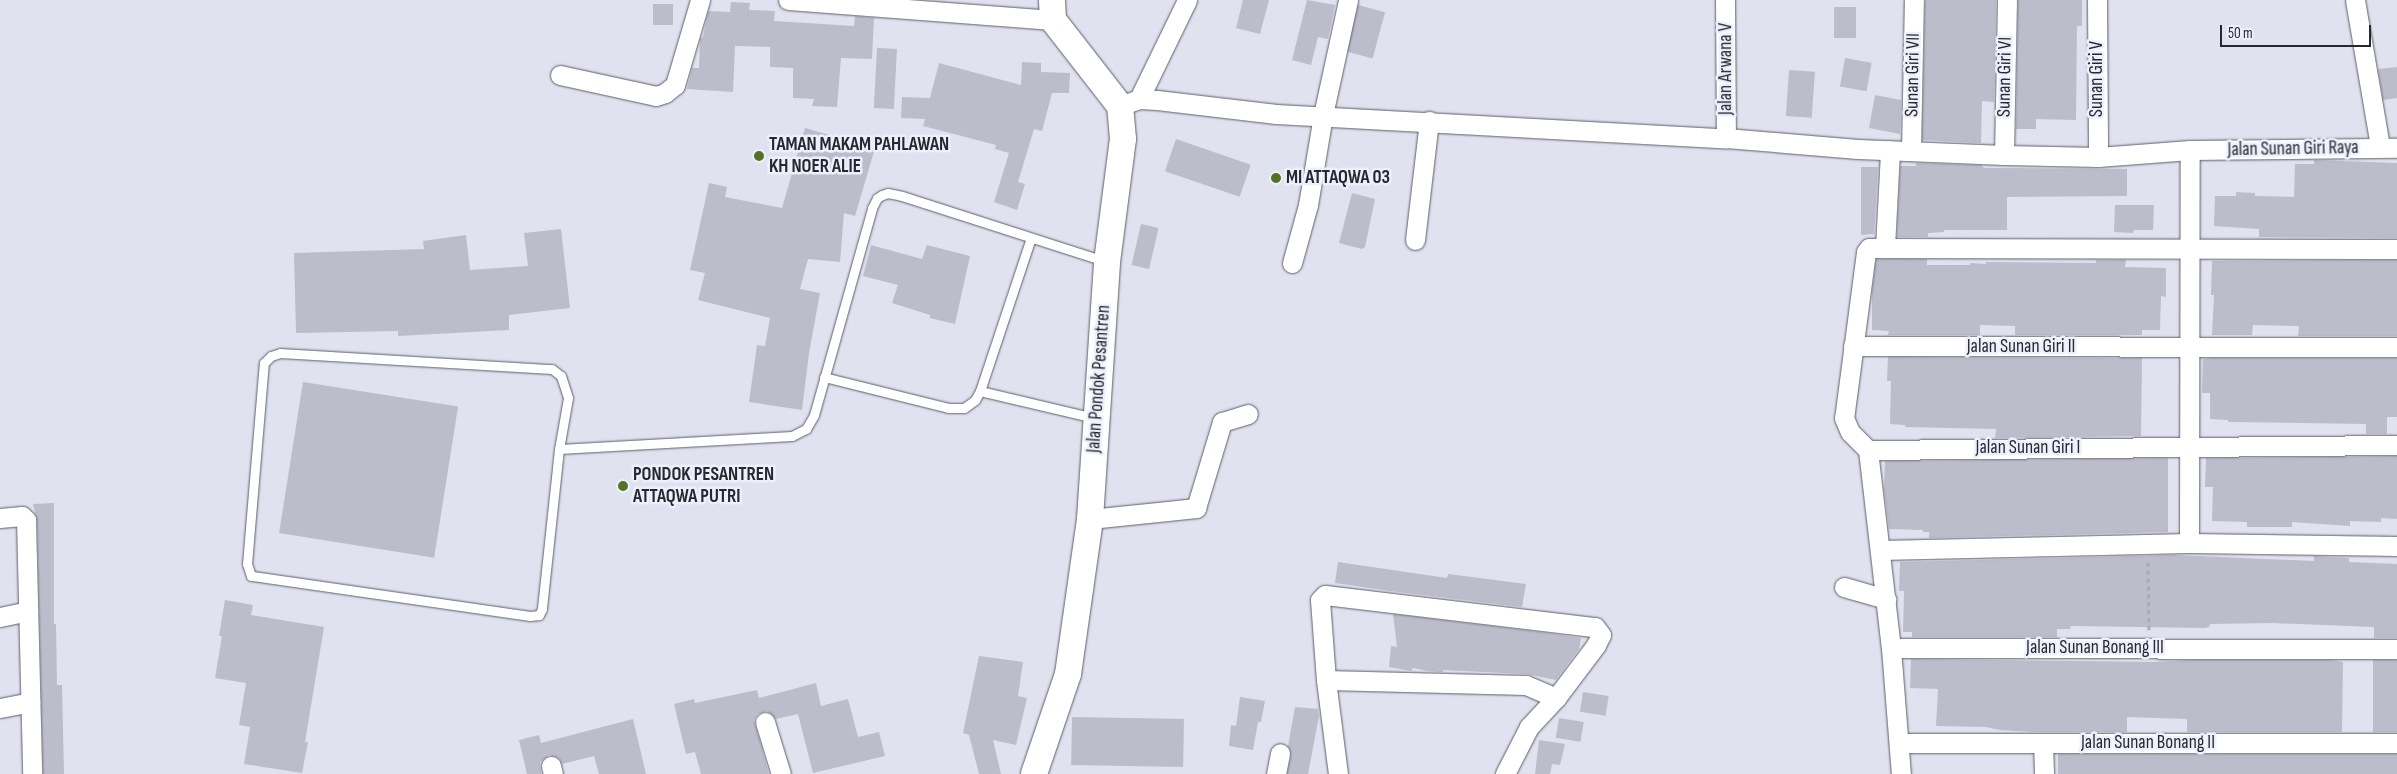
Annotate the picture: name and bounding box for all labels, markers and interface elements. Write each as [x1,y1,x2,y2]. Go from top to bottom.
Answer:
scale bar [2222,15,2373,47]
street label: Jalan Arwana V [1715,23,1737,115]
text: 50 m [2228,24,2253,43]
street label: Sunan Giri VII [1901,33,1925,117]
street label: Sunan Giri VI [1993,37,2017,117]
street label: Sunan Giri V [2086,41,2108,117]
place label: TAMAN MAKAM PAHLAWAN KH NOER ALIE [769,134,949,178]
street label: Jalan Sunan Giri Raya [2227,136,2359,162]
marker: TAMAN MAKAM PAHLAWAN KH NOER ALIE [753,150,765,162]
place label: MI ATTAQWA 03 [1286,167,1390,189]
marker: MI ATTAQWA 03 [1270,172,1282,184]
street label: Jalan Pondok Pesantren [1082,304,1116,454]
street label: Jalan Sunan Giri II [1967,336,2075,358]
street label: Jalan Sunan Giri I [1976,437,2080,459]
place label: PONDOK PESANTREN ATTAQWA PUTRI [633,464,774,508]
marker: PONDOK PESANTREN ATTAQWA PUTRI [617,480,629,492]
street label: Jalan Sunan Bonang III [2026,637,2164,659]
street label: Jalan Sunan Bonang II [2081,732,2215,754]

